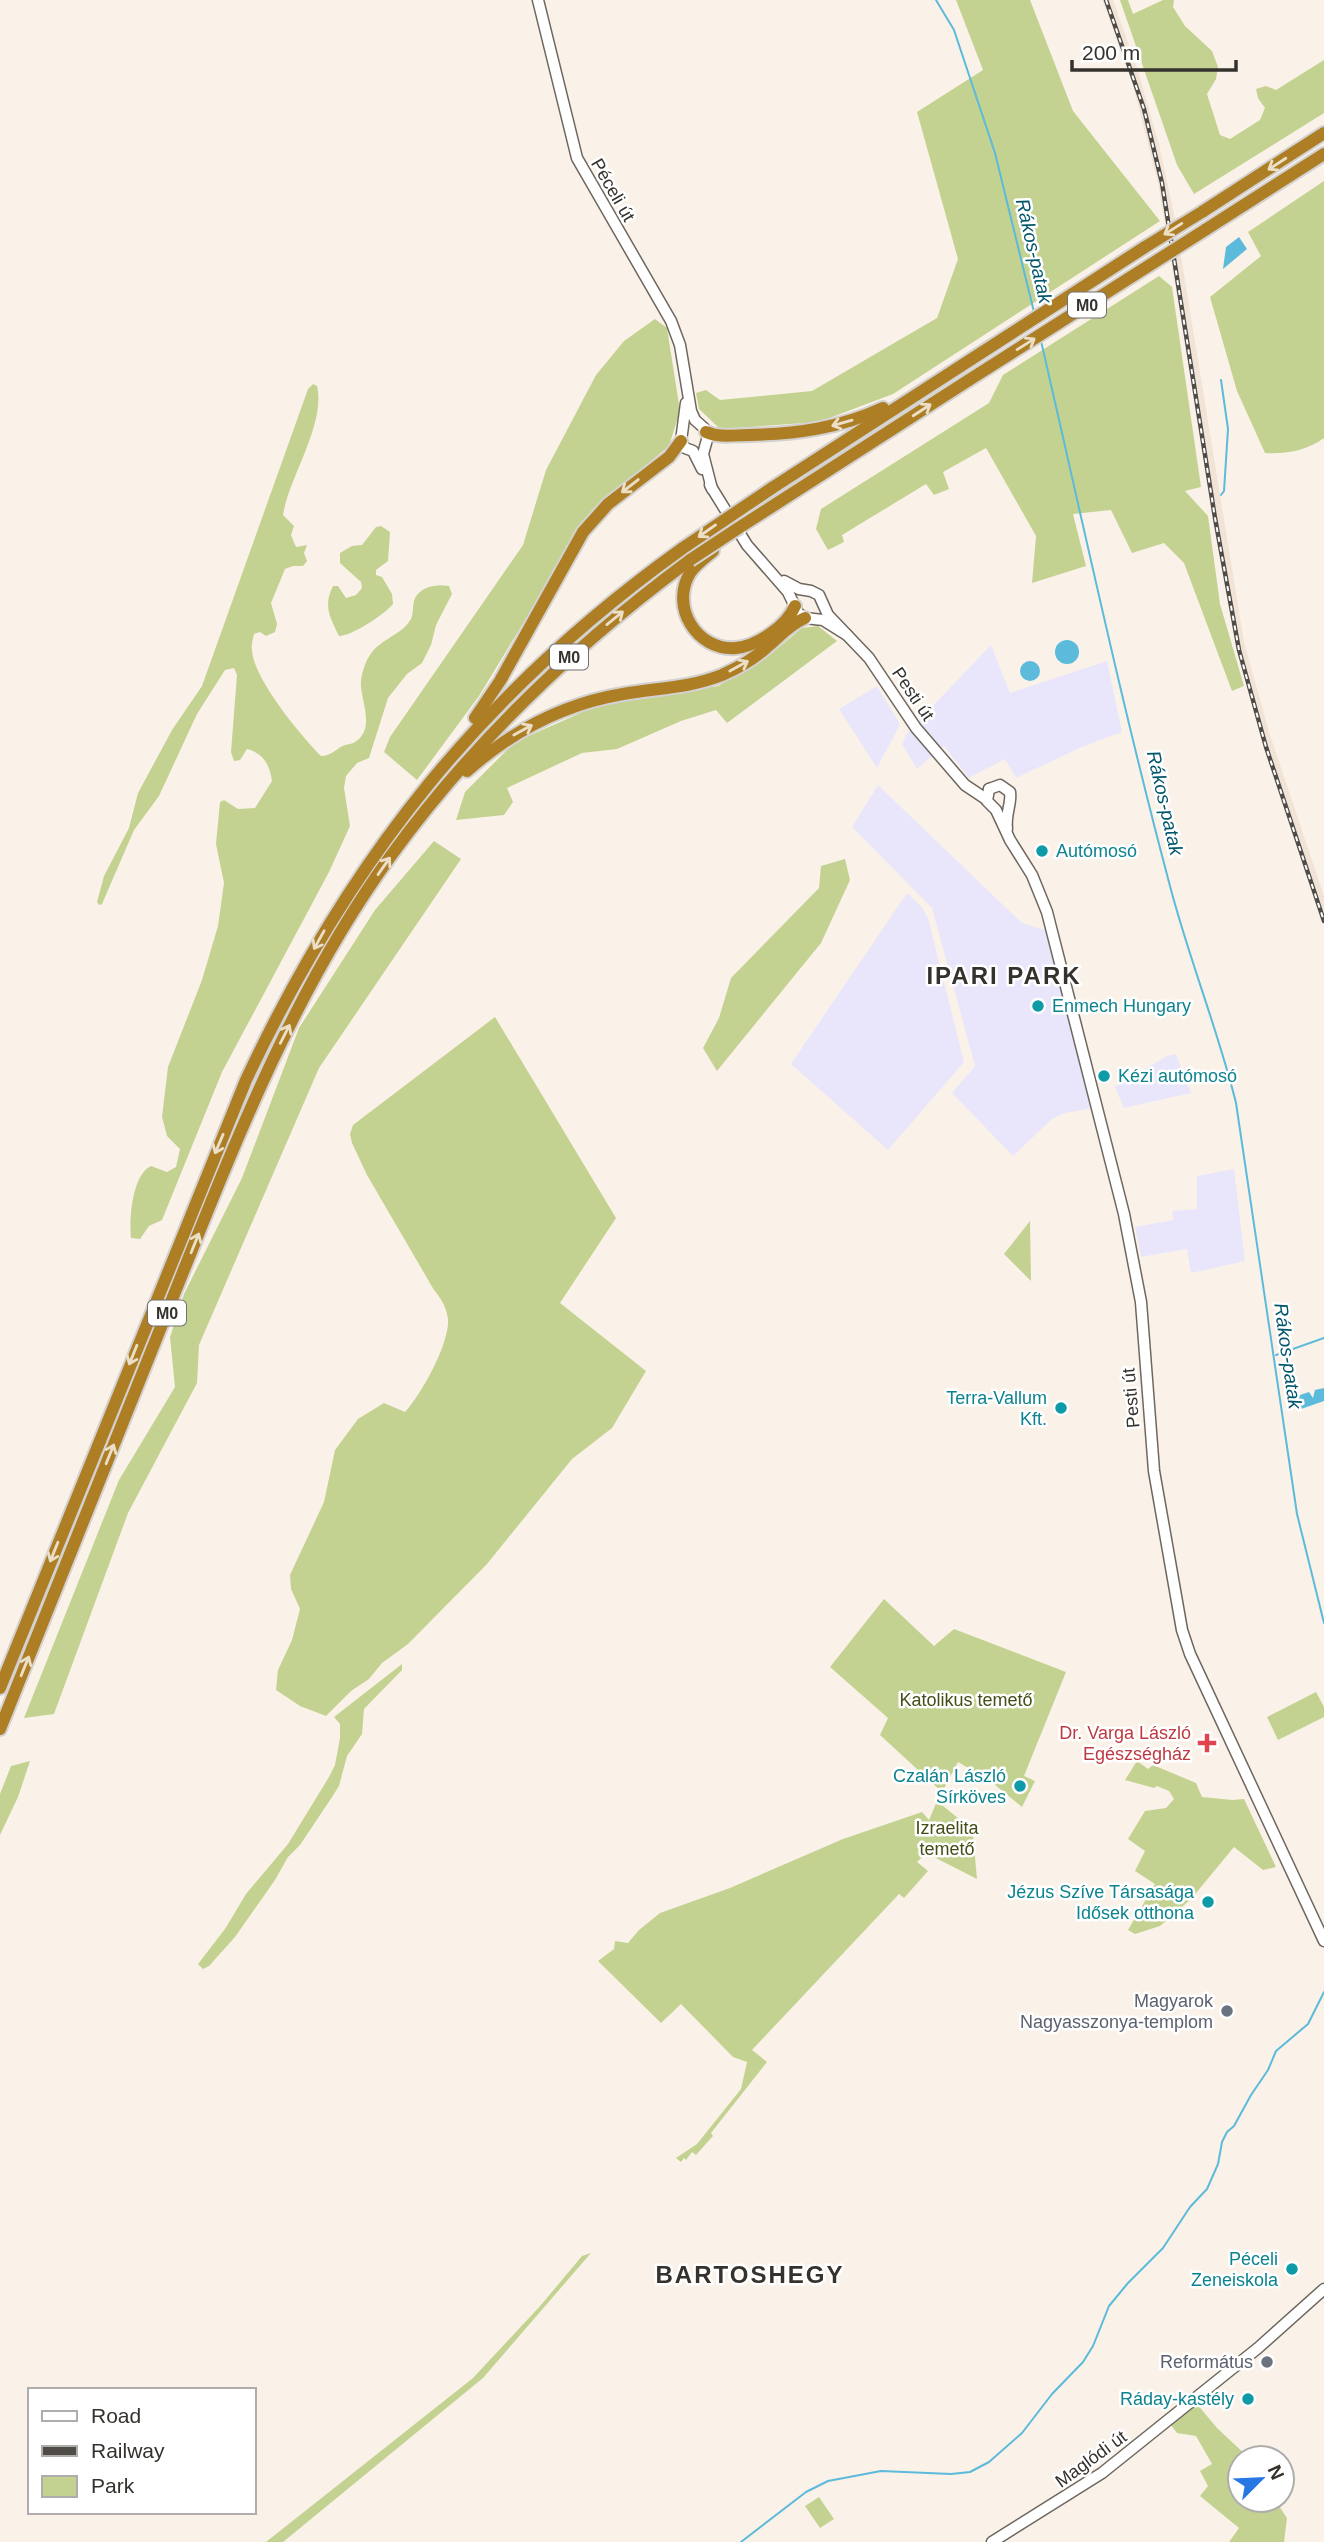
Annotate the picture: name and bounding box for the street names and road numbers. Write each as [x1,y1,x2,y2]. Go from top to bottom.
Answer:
street label: Péceli út [587,155,639,225]
road number: M0 [1068,292,1106,318]
road number: M0 [550,644,588,670]
street label: Pesti út [888,664,938,724]
road number: M0 [148,1301,186,1326]
street label: Pesti út [1118,1367,1144,1429]
street label: Maglódi út [1052,2426,1130,2492]

